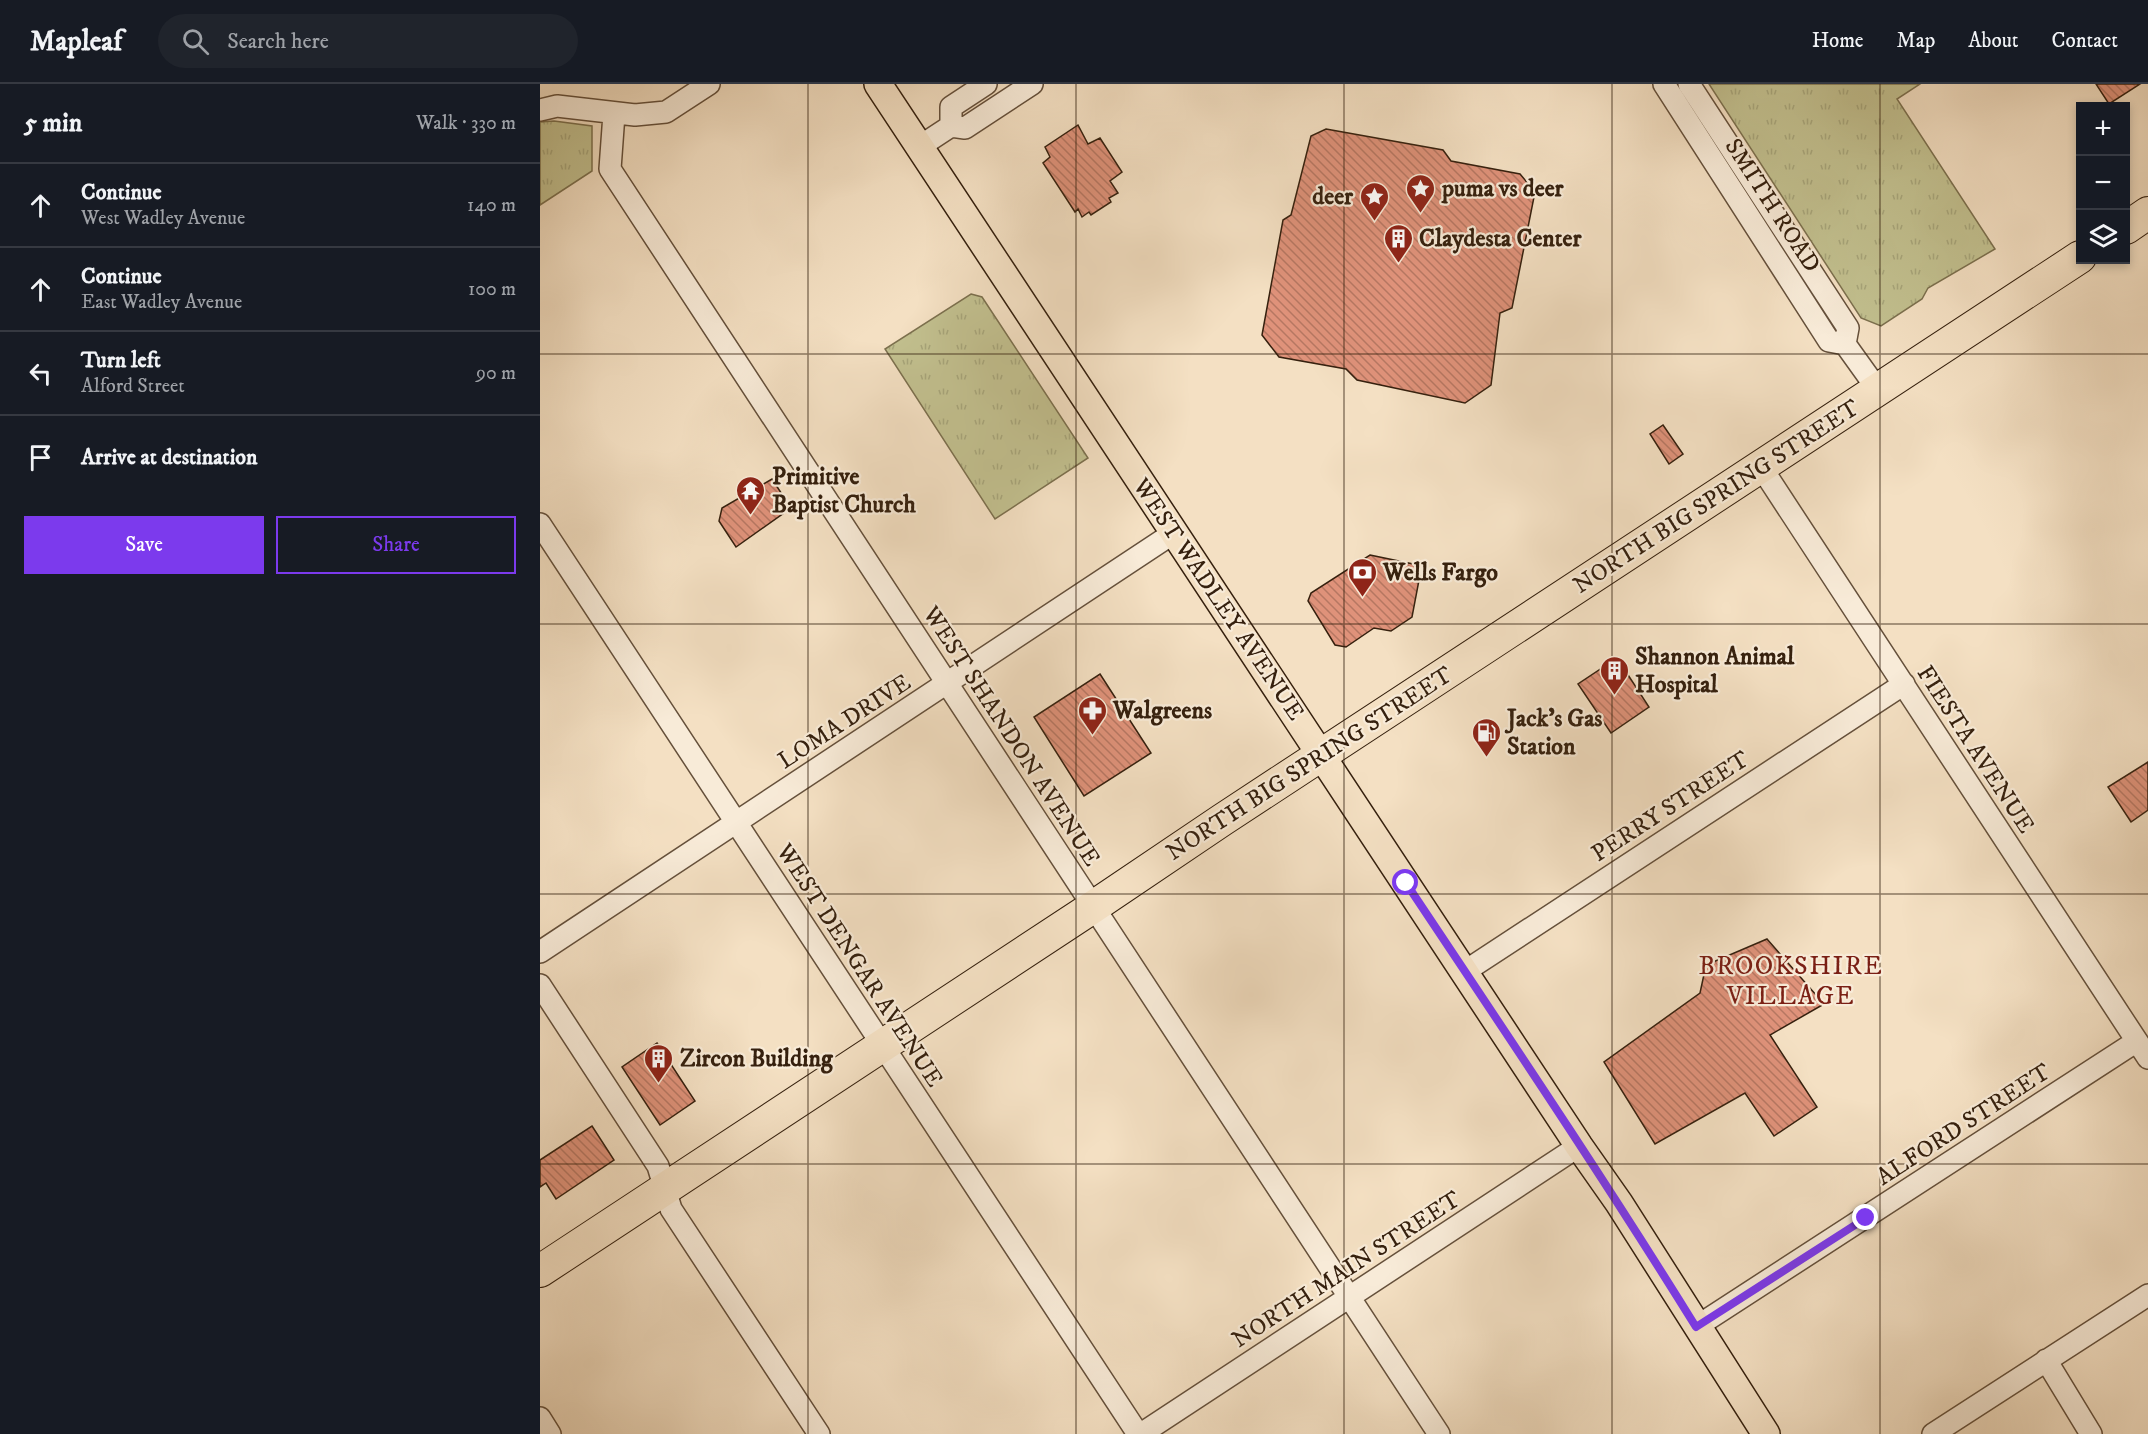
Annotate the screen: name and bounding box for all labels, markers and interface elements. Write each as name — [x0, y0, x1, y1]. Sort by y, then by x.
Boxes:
search box — [158, 14, 578, 68]
text: Mapleaf — [30, 24, 122, 59]
icon: search — [179, 25, 212, 58]
text: Search here — [227, 28, 329, 55]
text: Home — [1812, 28, 1864, 54]
text: Map — [1897, 28, 1935, 54]
text: About — [1968, 28, 2019, 54]
text: Contact — [2052, 28, 2118, 54]
map controls — [2076, 102, 2130, 264]
button: + — [2076, 102, 2130, 156]
text: 5 min — [24, 107, 82, 140]
text: Walk · 330 m — [416, 111, 516, 136]
street label: SMITH ROAD — [1718, 133, 1827, 278]
button: − — [2076, 156, 2130, 210]
place icon: puma vs deer — [1405, 172, 1437, 214]
place label: puma vs deer — [1441, 174, 1565, 204]
text: Continue — [81, 179, 162, 206]
place icon: deer — [1358, 180, 1390, 222]
place label: deer — [1312, 182, 1354, 212]
icon: ahead — [24, 189, 57, 222]
text: 140 m — [467, 193, 516, 218]
text: West Wadley Avenue — [81, 206, 245, 231]
button: layers — [2076, 210, 2130, 264]
building icon: Claydesta Center — [1382, 222, 1414, 264]
place label: Claydesta Center — [1419, 224, 1582, 254]
text: Continue — [81, 263, 162, 290]
icon: ahead — [24, 273, 57, 306]
text: 100 m — [468, 277, 516, 302]
text: East Wadley Avenue — [81, 290, 242, 315]
text: Turn left — [81, 347, 161, 374]
icon: left — [24, 357, 57, 390]
text: 90 m — [476, 361, 516, 386]
text: Alford Street — [81, 374, 185, 399]
street label: NORTH BIG SPRING STREET — [1568, 393, 1865, 601]
icon: arrive — [24, 441, 57, 474]
text: Arrive at destination — [81, 444, 258, 471]
place label: Primitive Baptist Church — [772, 462, 916, 520]
street label: WEST WADLEY AVENUE — [1125, 472, 1310, 726]
temple icon: Primitive Baptist Church — [735, 474, 767, 516]
button: Save — [24, 516, 264, 574]
button: Share — [276, 516, 516, 574]
bank icon: Wells Fargo — [1346, 556, 1378, 598]
place label: Wells Fargo — [1382, 558, 1498, 588]
street label: WEST SHANDON AVENUE — [915, 600, 1107, 872]
place label: Shannon Animal Hospital — [1635, 642, 1795, 700]
building icon: Shannon Animal Hospital — [1598, 654, 1630, 696]
street label: NORTH BIG SPRING STREET — [1161, 660, 1458, 868]
street label: FIESTA AVENUE — [1910, 660, 2041, 839]
street label: LOMA DRIVE — [773, 668, 916, 776]
pharmacy icon: Walgreens — [1076, 694, 1108, 736]
place label: Walgreens — [1112, 696, 1212, 726]
place label: Jack's Gas Station — [1504, 704, 1602, 762]
fuel station icon: Jack's Gas Station — [1470, 716, 1502, 758]
street label: PERRY STREET — [1586, 745, 1755, 869]
street label: WEST DENGAR AVENUE — [769, 837, 949, 1093]
route start — [1392, 869, 1418, 895]
district label: BROOKSHIRE VILLAGE — [1699, 950, 1883, 1013]
building icon: Zircon Building — [643, 1042, 675, 1084]
place label: Zircon Building — [680, 1044, 834, 1074]
street label: ALFORD STREET — [1871, 1057, 2056, 1192]
street label: NORTH MAIN STREET — [1227, 1185, 1466, 1355]
route end — [1852, 1204, 1878, 1230]

